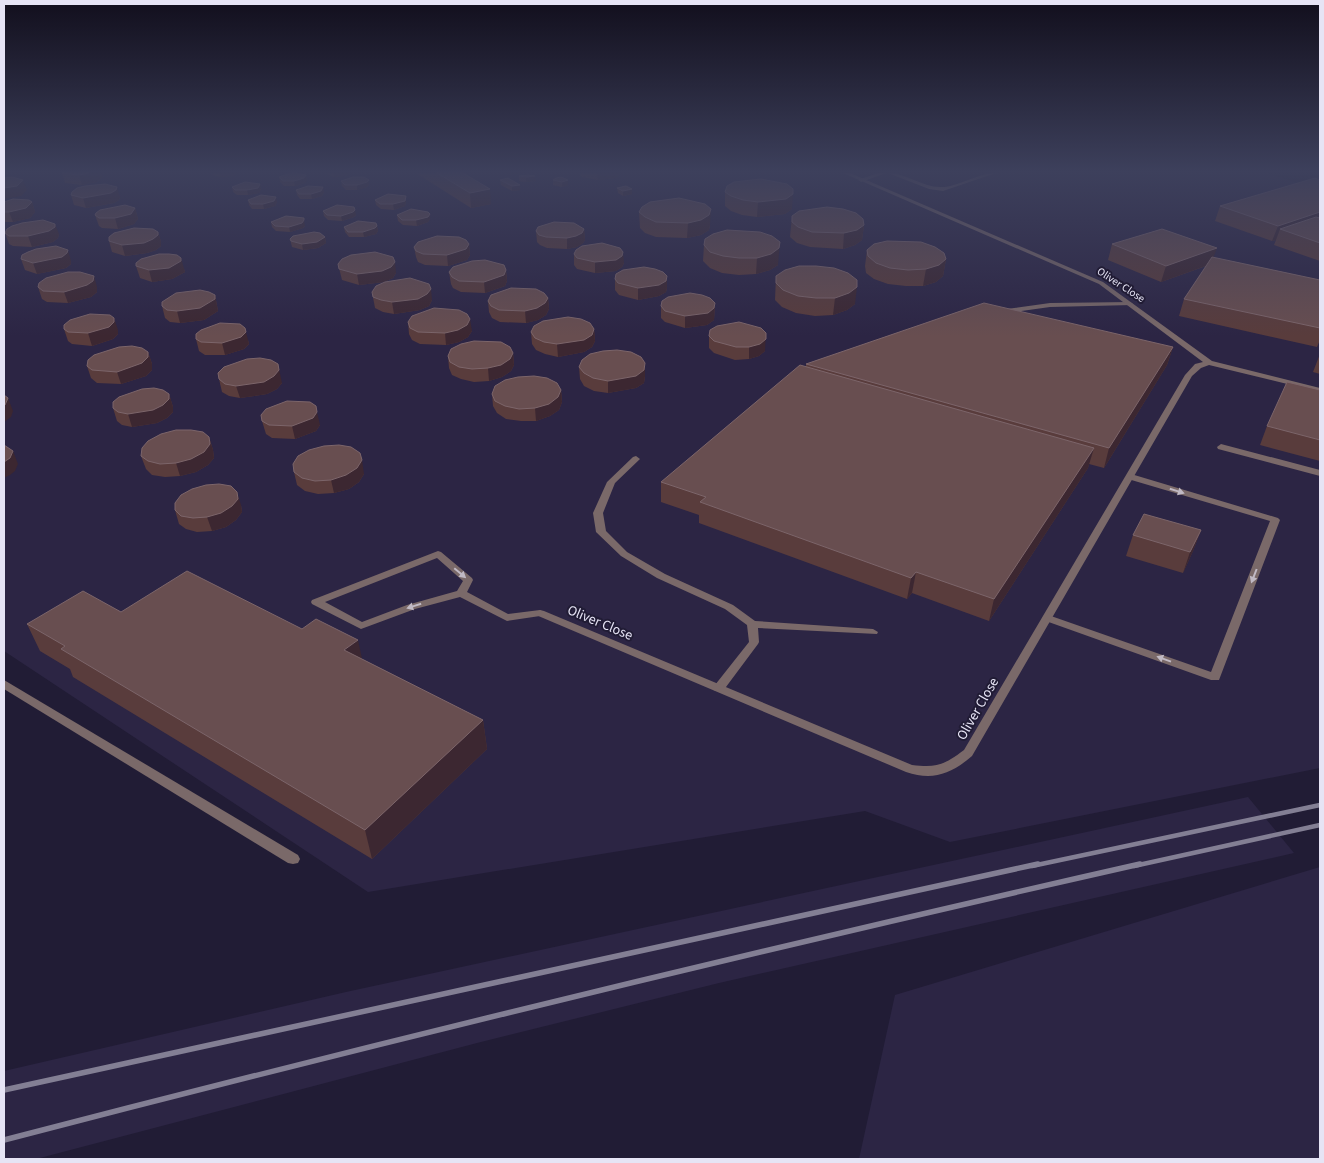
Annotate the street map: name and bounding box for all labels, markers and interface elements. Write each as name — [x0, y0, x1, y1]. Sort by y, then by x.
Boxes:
street label: Oliver Close — [1094, 264, 1148, 306]
one-way arrow — [1170, 487, 1185, 495]
one-way arrow — [453, 567, 466, 578]
one-way arrow — [1250, 569, 1258, 584]
street label: Oliver Close — [564, 600, 636, 646]
one-way arrow — [407, 603, 422, 610]
one-way arrow — [1156, 655, 1171, 663]
street label: Oliver Close — [952, 674, 1004, 744]

